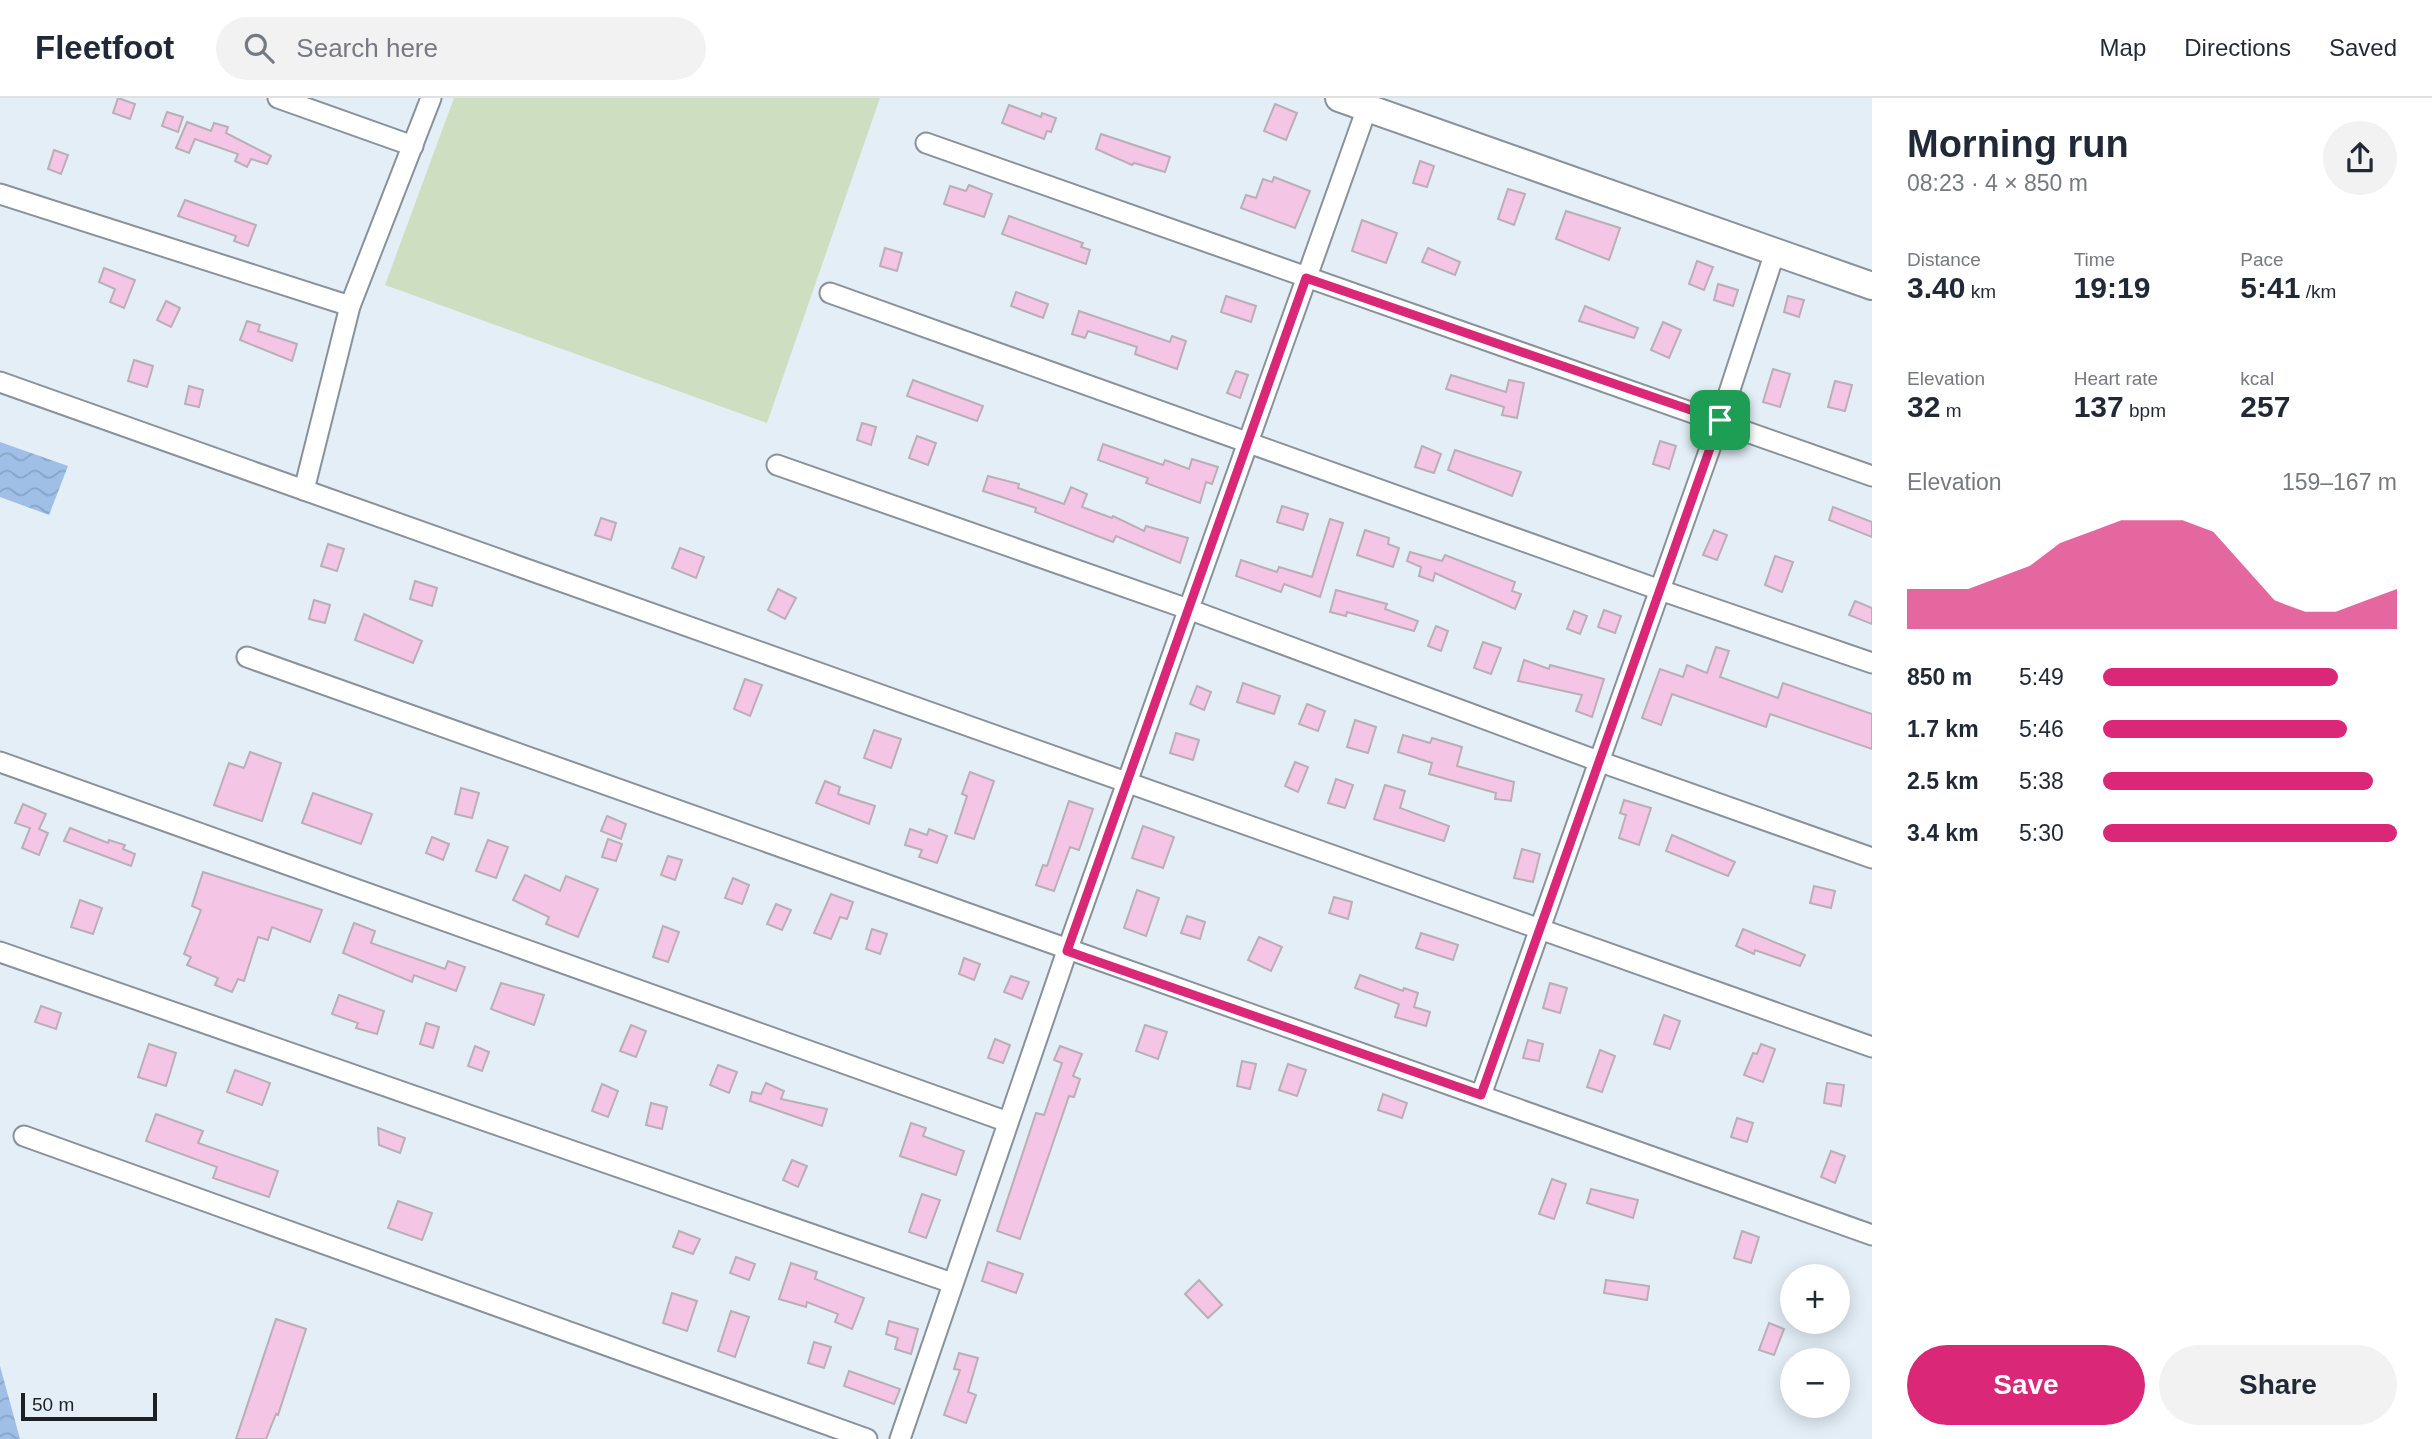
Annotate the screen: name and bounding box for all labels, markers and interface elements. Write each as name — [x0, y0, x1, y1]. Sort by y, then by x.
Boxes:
search box — [216, 17, 706, 80]
text: Fleetfoot — [35, 29, 174, 66]
icon: search — [240, 29, 278, 67]
text: Search here — [296, 33, 438, 63]
text: Map — [2100, 34, 2146, 61]
text: Directions — [2184, 34, 2291, 61]
text: Saved — [2329, 34, 2397, 61]
button: share — [2323, 121, 2397, 195]
text: Morning run — [1907, 123, 2129, 165]
text: 08:23 · 4 × 850 m — [1907, 170, 2088, 196]
text: Distance — [1907, 249, 1981, 270]
text: Time — [2074, 249, 2115, 270]
text: Pace — [2240, 249, 2284, 270]
text: 3.40 — [1907, 271, 1965, 304]
text: 19:19 — [2074, 271, 2150, 304]
text: 5:41 — [2240, 271, 2300, 304]
text: km — [1965, 281, 1996, 302]
text: /km — [2300, 281, 2336, 302]
text: Elevation — [1907, 368, 1985, 389]
text: Heart rate — [2074, 368, 2158, 389]
text: kcal — [2240, 368, 2274, 389]
pin — [1690, 390, 1750, 450]
text: 32 — [1907, 390, 1940, 423]
text: 137 — [2074, 390, 2124, 423]
text: 257 — [2240, 390, 2290, 423]
text: m — [1940, 400, 1961, 421]
text: bpm — [2124, 400, 2166, 421]
icon: arrive — [1701, 401, 1739, 439]
text: Elevation — [1907, 469, 2002, 495]
text: 159–167 m — [2282, 469, 2397, 495]
text: 850 m — [1907, 664, 1972, 690]
text: 5:49 — [2019, 664, 2064, 690]
text: 1.7 km — [1907, 716, 1979, 742]
text: 5:46 — [2019, 716, 2064, 742]
text: 2.5 km — [1907, 768, 1979, 794]
text: 5:38 — [2019, 768, 2064, 794]
text: 3.4 km — [1907, 820, 1979, 846]
text: 5:30 — [2019, 820, 2064, 846]
map controls — [1780, 1264, 1850, 1418]
button: + — [1780, 1264, 1850, 1334]
button: Save — [1907, 1345, 2145, 1425]
button: Share — [2159, 1345, 2397, 1425]
button: − — [1780, 1348, 1850, 1418]
scale bar — [21, 1390, 158, 1422]
text: 50 m — [32, 1394, 74, 1415]

